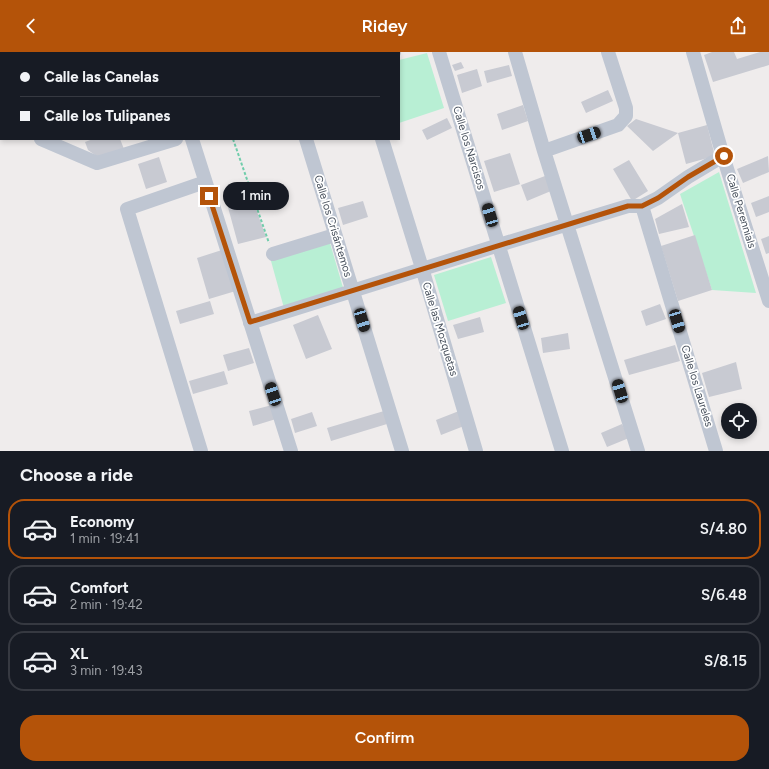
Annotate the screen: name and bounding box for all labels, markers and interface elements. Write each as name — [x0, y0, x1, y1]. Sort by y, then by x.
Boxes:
icon: back — [20, 15, 42, 37]
text: Ridey — [361, 15, 408, 37]
icon: share — [727, 15, 749, 37]
text: Calle las Canelas — [44, 68, 159, 86]
street label: Calle los Narcisos — [450, 105, 488, 191]
text: Calle los Tulipanes — [44, 107, 170, 125]
car — [576, 125, 602, 145]
route start — [715, 147, 733, 165]
street label: Calle Perennials — [724, 172, 758, 250]
street label: Calle los Crisántemos — [311, 173, 355, 279]
callout: 1 min — [223, 182, 289, 210]
route end — [200, 187, 218, 205]
text: 1 min — [241, 188, 271, 203]
car — [481, 202, 499, 228]
street label: Calle las Mozquetas — [420, 281, 460, 377]
car — [512, 305, 530, 331]
car — [353, 307, 371, 333]
car — [668, 308, 686, 334]
street label: Calle los Laureles — [678, 344, 716, 428]
car — [611, 378, 629, 404]
car — [264, 381, 282, 407]
map controls — [721, 403, 757, 439]
button: locate — [721, 403, 757, 439]
text: Choose a ride — [20, 464, 133, 486]
icon: car — [22, 511, 58, 547]
text: Economy — [70, 513, 135, 531]
text: S/4.80 — [700, 520, 747, 538]
text: 1 min · 19:41 — [70, 531, 139, 546]
icon: car — [22, 577, 58, 613]
text: Comfort — [70, 579, 129, 597]
text: S/6.48 — [701, 586, 747, 604]
text: 2 min · 19:42 — [70, 597, 143, 612]
icon: car — [22, 643, 58, 679]
text: XL — [70, 645, 88, 663]
text: S/8.15 — [704, 652, 747, 670]
text: 3 min · 19:43 — [70, 663, 143, 678]
button: Confirm — [20, 715, 749, 761]

